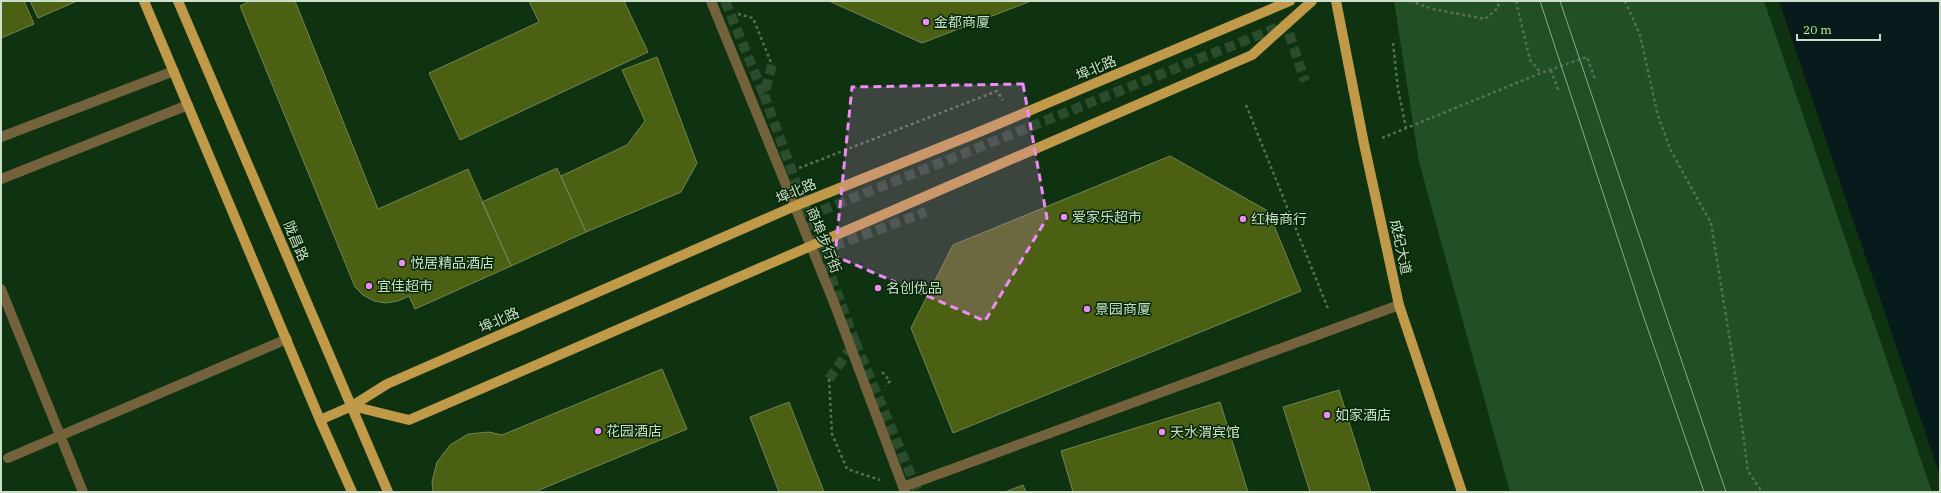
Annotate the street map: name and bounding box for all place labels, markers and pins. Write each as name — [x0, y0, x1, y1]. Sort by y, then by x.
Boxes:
place label: 金都商厦 — [934, 13, 990, 31]
marker: 金都商厦 — [921, 17, 931, 27]
place label: 爱家乐超市 — [1072, 208, 1142, 226]
place label: 红梅商行 — [1251, 210, 1307, 228]
marker: 爱家乐超市 — [1059, 212, 1069, 222]
marker: 红梅商行 — [1238, 214, 1248, 224]
place label: 悦居精品酒店 — [410, 254, 494, 272]
marker: 悦居精品酒店 — [397, 258, 407, 268]
place label: 宜佳超市 — [377, 277, 433, 295]
place label: 名创优品 — [886, 279, 942, 297]
marker: 宜佳超市 — [364, 281, 374, 291]
marker: 名创优品 — [873, 283, 883, 293]
place label: 景园商厦 — [1095, 300, 1151, 318]
marker: 景园商厦 — [1082, 304, 1092, 314]
place label: 如家酒店 — [1335, 406, 1391, 424]
marker: 如家酒店 — [1322, 410, 1332, 420]
place label: 花园酒店 — [606, 422, 662, 440]
place label: 天水渭宾馆 — [1170, 423, 1240, 441]
marker: 花园酒店 — [593, 426, 603, 436]
marker: 天水渭宾馆 — [1157, 427, 1167, 437]

